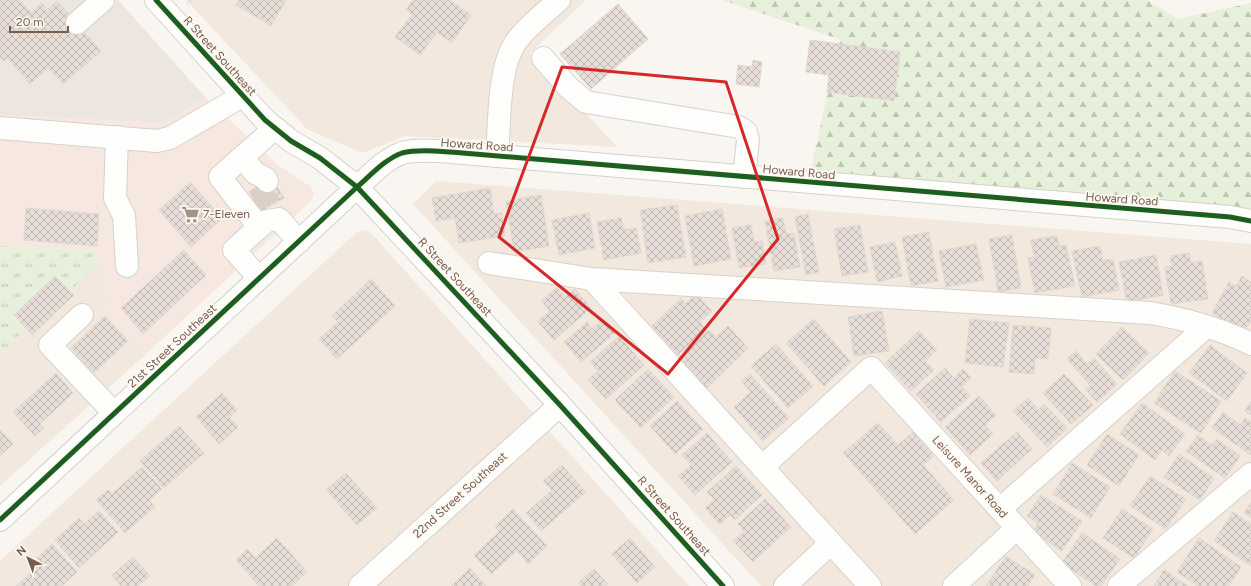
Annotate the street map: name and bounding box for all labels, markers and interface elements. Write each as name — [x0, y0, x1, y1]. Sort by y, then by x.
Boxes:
scale bar — [10, 8, 68, 34]
street label: R Street Southeast — [181, 13, 260, 99]
text: 20 m — [16, 15, 44, 29]
street label: Howard Road — [440, 135, 514, 155]
street label: Howard Road — [762, 162, 836, 182]
street label: Howard Road — [1085, 189, 1159, 209]
supermarket icon: 7-Eleven — [180, 204, 200, 224]
place label: 7-Eleven — [203, 207, 250, 221]
street label: R Street Southeast — [415, 235, 495, 319]
street label: 21st Street Southeast — [125, 301, 220, 391]
street label: Leisure Manor Road — [929, 433, 1011, 521]
street label: 22nd Street Southeast — [410, 449, 510, 541]
street label: R Street Southeast — [635, 473, 714, 559]
north arrow — [8, 538, 48, 578]
text: N — [14, 543, 29, 559]

